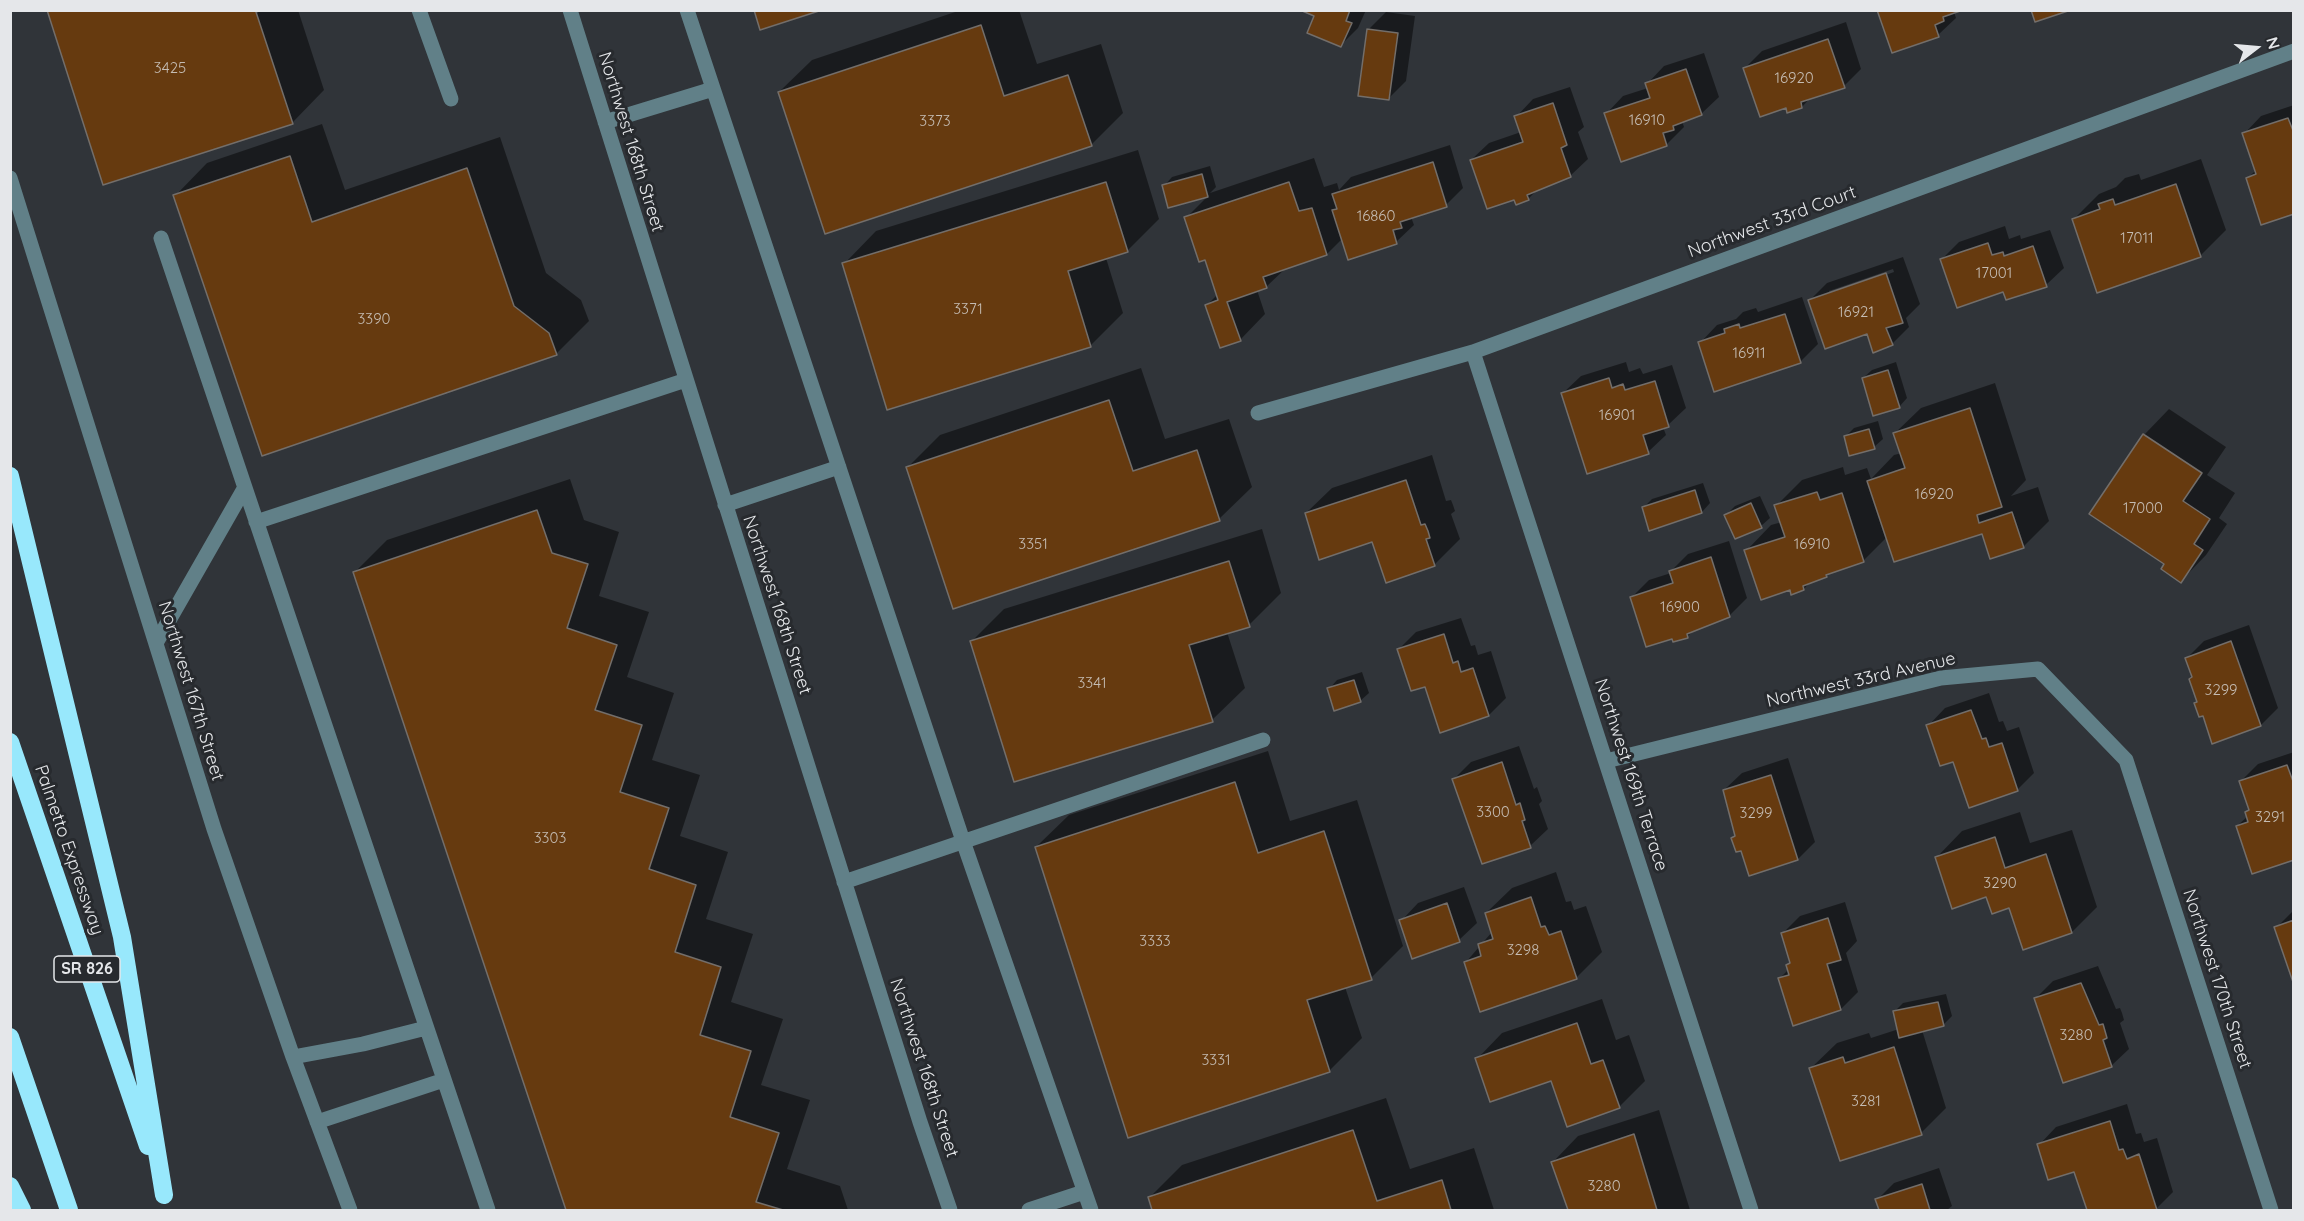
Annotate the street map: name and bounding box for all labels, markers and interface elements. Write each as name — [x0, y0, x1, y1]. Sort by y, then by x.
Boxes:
north arrow — [2226, 18, 2286, 78]
text: N — [2262, 35, 2285, 51]
street label: Northwest 168th Street — [593, 49, 669, 235]
house number: 3425 — [154, 59, 186, 77]
house number: 16920 — [1774, 69, 1814, 87]
house number: 16910 — [1629, 111, 1665, 129]
house number: 3373 — [919, 112, 951, 130]
street label: Northwest 33rd Court — [1685, 181, 1859, 263]
house number: 16860 — [1357, 207, 1395, 225]
house number: 17011 — [2120, 229, 2154, 247]
house number: 17001 — [1976, 264, 2012, 282]
house number: 3371 — [953, 300, 983, 318]
house number: 16921 — [1838, 303, 1874, 321]
house number: 3390 — [357, 310, 391, 328]
house number: 16911 — [1732, 344, 1766, 362]
house number: 16901 — [1599, 406, 1635, 424]
house number: 16920 — [1914, 485, 1954, 503]
house number: 17000 — [2123, 499, 2163, 517]
street label: Northwest 168th Street — [738, 513, 816, 697]
house number: 3351 — [1018, 535, 1048, 553]
house number: 16910 — [1794, 535, 1830, 553]
house number: 16900 — [1660, 598, 1700, 616]
street label: Northwest 167th Street — [153, 599, 229, 783]
street label: Northwest 33rd Avenue — [1764, 648, 1958, 712]
house number: 3341 — [1077, 674, 1107, 692]
street label: Northwest 169th Terrace — [1590, 676, 1672, 874]
house number: 3299 — [2205, 681, 2237, 699]
street label: Palmetto Expressway — [30, 762, 108, 938]
house number: 3300 — [1476, 803, 1510, 821]
house number: 3299 — [1740, 804, 1772, 822]
house number: 3291 — [2255, 808, 2285, 826]
house number: 3303 — [534, 829, 566, 847]
house number: 3290 — [1983, 874, 2017, 892]
street label: Northwest 170th Street — [2178, 887, 2256, 1071]
house number: 3333 — [1139, 932, 1171, 950]
house number: 3298 — [1507, 941, 1539, 959]
road number: SR 826 — [54, 956, 120, 982]
street label: Northwest 168th Street — [885, 976, 963, 1160]
house number: 3280 — [2059, 1026, 2093, 1044]
house number: 3331 — [1201, 1051, 1231, 1069]
house number: 3281 — [1851, 1092, 1881, 1110]
house number: 3280 — [1587, 1177, 1621, 1195]

